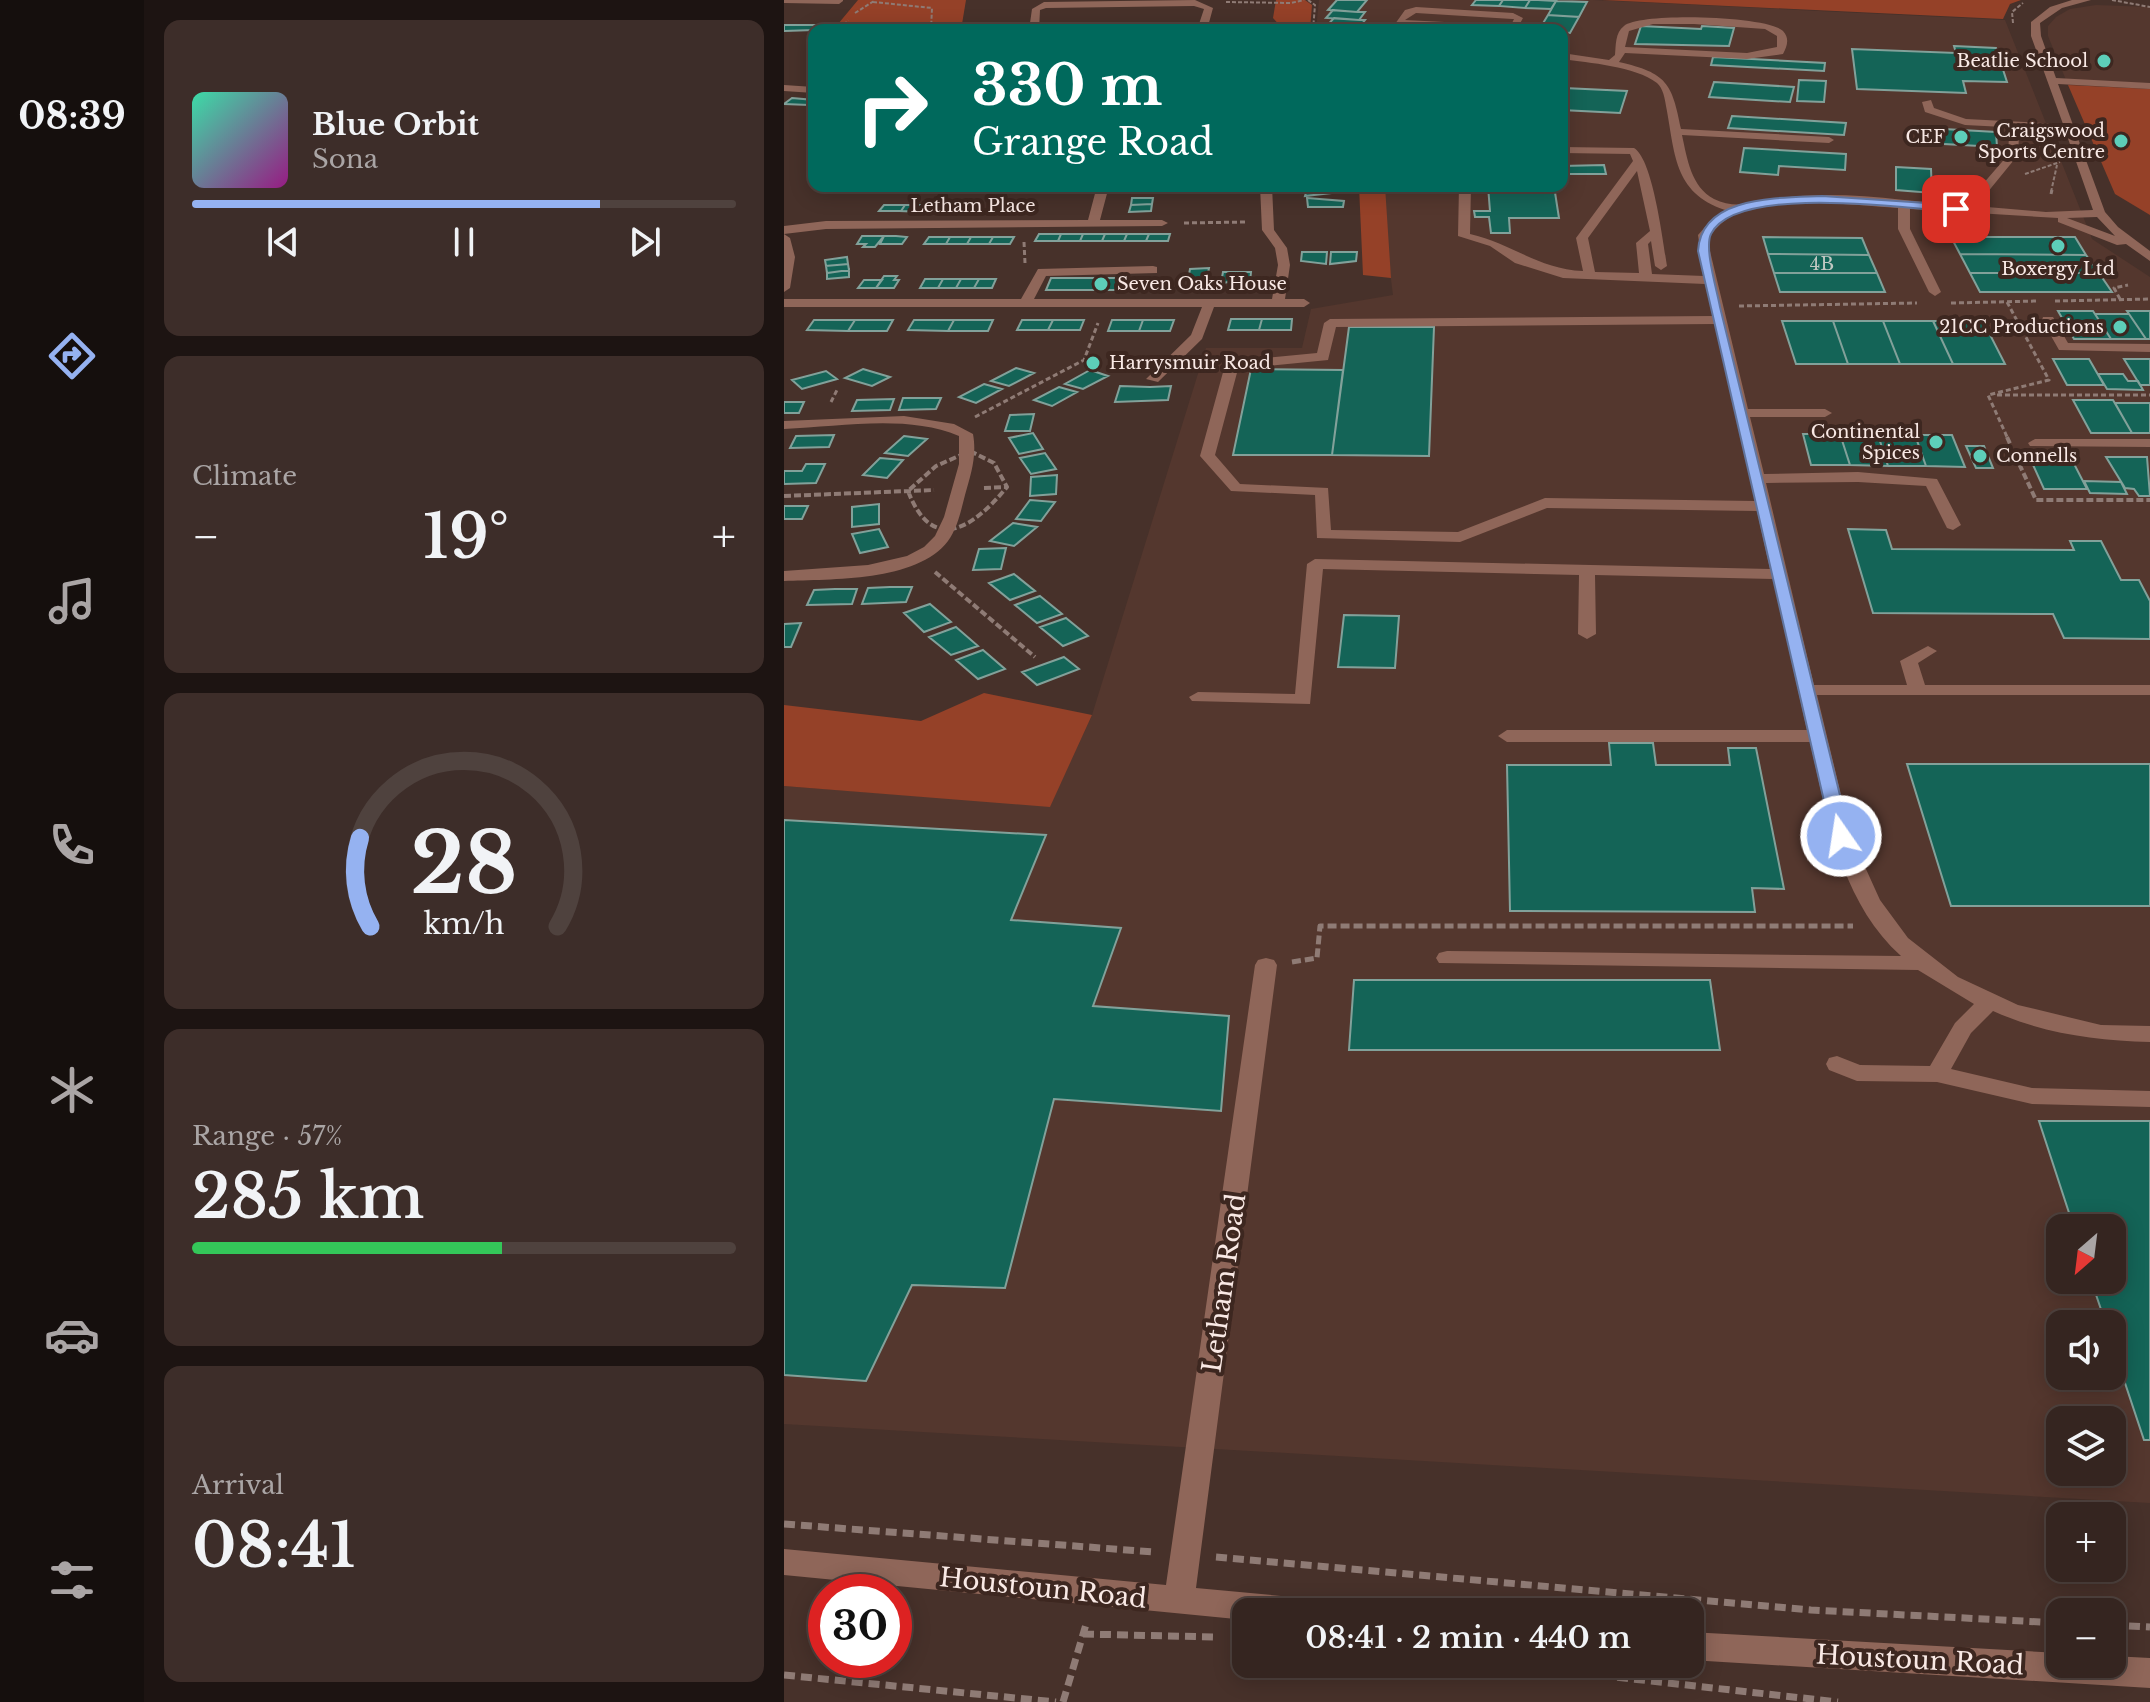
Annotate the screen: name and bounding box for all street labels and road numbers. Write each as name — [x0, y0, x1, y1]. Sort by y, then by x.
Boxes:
street label: Letham Place — [910, 195, 1036, 217]
street label: Letham Road — [1196, 1191, 1252, 1375]
street label: Houstoun Road — [938, 1561, 1148, 1615]
street label: Houstoun Road — [1815, 1639, 2025, 1681]

